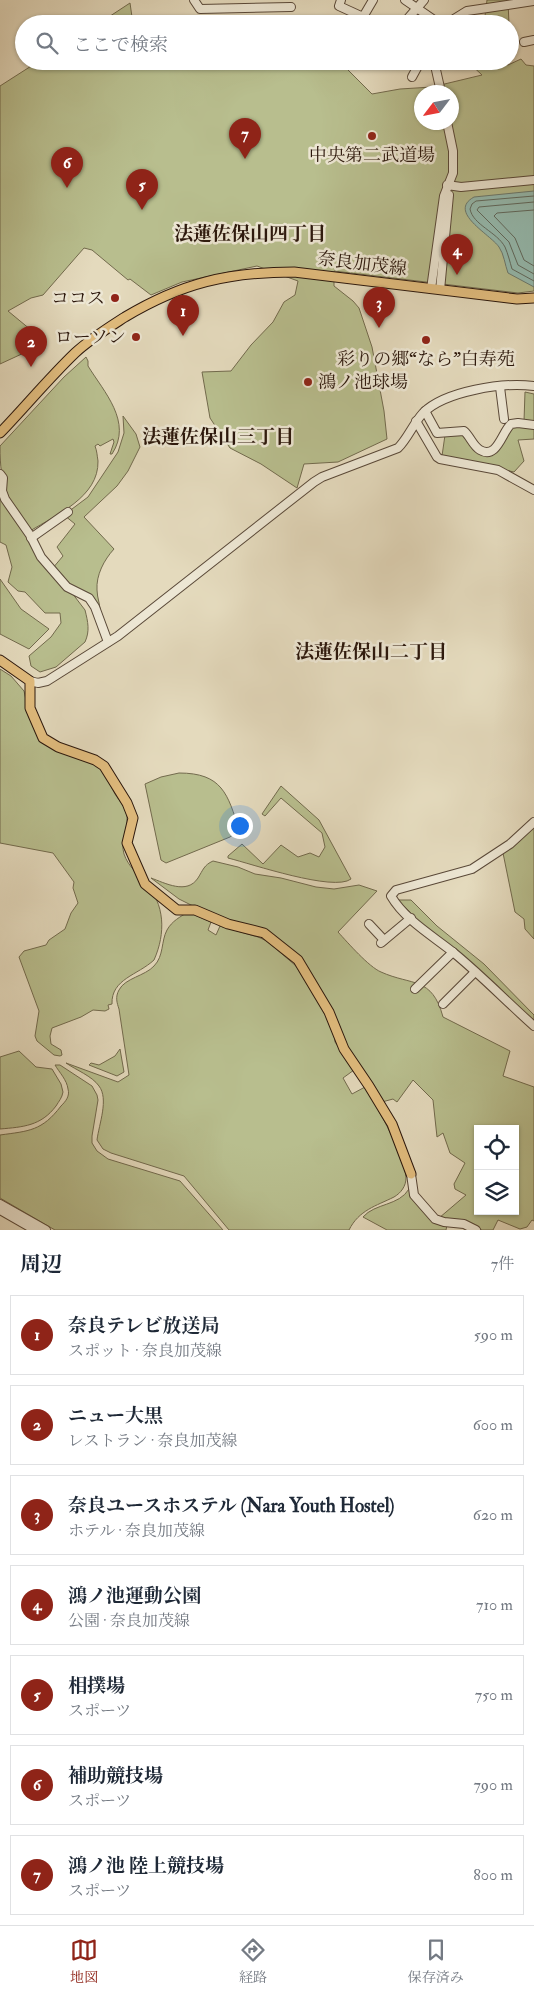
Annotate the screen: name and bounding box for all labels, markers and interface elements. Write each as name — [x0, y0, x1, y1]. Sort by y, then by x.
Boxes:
search box — [15, 15, 519, 70]
icon: search — [33, 29, 61, 57]
text: ここで検索 — [73, 33, 168, 57]
north arrow — [414, 85, 459, 130]
pin: 7 — [229, 118, 261, 159]
marker: 中央第二武道場 — [366, 130, 378, 142]
place label: 中央第二武道場 — [309, 144, 435, 167]
pin: 6 — [51, 147, 83, 188]
pin: 5 — [126, 169, 158, 210]
district label: 法蓮佐保山四丁目 — [174, 222, 326, 246]
pin: 4 — [441, 234, 473, 275]
street label: 奈良加茂線 — [316, 247, 408, 281]
place label: ココス — [51, 287, 105, 310]
pin: 3 — [363, 287, 395, 328]
marker: ココス — [109, 292, 121, 304]
pin: 1 — [167, 295, 199, 336]
pin: 2 — [15, 326, 47, 367]
place label: ローソン — [55, 326, 126, 349]
marker: ローソン — [130, 331, 142, 343]
marker: 彩りの郷“なら”白寿苑 — [420, 334, 432, 346]
place label: 彩りの郷“なら”白寿苑 — [337, 348, 515, 371]
place label: 鴻ノ池球場 — [318, 371, 408, 394]
marker: 鴻ノ池球場 — [302, 376, 314, 388]
district label: 法蓮佐保山三丁目 — [142, 425, 294, 449]
district label: 法蓮佐保山二丁目 — [295, 640, 447, 664]
your location — [227, 813, 253, 839]
map controls — [474, 1125, 519, 1215]
button: locate — [474, 1125, 519, 1170]
button: layers — [474, 1170, 519, 1215]
text: 周辺 — [20, 1251, 62, 1278]
text: 7件 — [491, 1254, 514, 1274]
text: 奈良テレビ放送局 — [68, 1314, 220, 1338]
text: 1 — [34, 1325, 40, 1345]
text: 590 m — [474, 1325, 513, 1345]
text: スポット · 奈良加茂線 — [68, 1341, 222, 1361]
text: ニュー大黒 — [68, 1404, 163, 1428]
text: 2 — [33, 1415, 41, 1435]
text: 600 m — [473, 1415, 513, 1435]
text: レストラン · 奈良加茂線 — [68, 1431, 237, 1451]
text: 奈良ユースホステル (Nara Youth Hostel) — [68, 1494, 395, 1518]
text: 3 — [34, 1505, 40, 1525]
text: 620 m — [473, 1505, 513, 1525]
text: ホテル · 奈良加茂線 — [68, 1521, 205, 1541]
text: 鴻ノ池運動公園 — [68, 1584, 201, 1608]
text: 4 — [33, 1595, 41, 1615]
text: 710 m — [476, 1595, 513, 1615]
text: 公園 · 奈良加茂線 — [68, 1611, 190, 1631]
text: 相撲場 — [68, 1674, 125, 1698]
text: 5 — [33, 1685, 41, 1705]
text: 750 m — [475, 1685, 513, 1705]
text: スポーツ — [68, 1701, 131, 1721]
text: 補助競技場 — [68, 1764, 163, 1788]
text: 6 — [33, 1775, 41, 1795]
text: 790 m — [473, 1775, 513, 1795]
text: スポーツ — [68, 1791, 131, 1811]
text: 鴻ノ池 陸上競技場 — [68, 1854, 224, 1878]
text: 7 — [33, 1865, 41, 1885]
text: 800 m — [473, 1865, 513, 1885]
text: スポーツ — [68, 1881, 131, 1901]
tab: 地図 — [70, 1936, 98, 1986]
tab: 経路 — [239, 1936, 267, 1986]
tab: 保存済み — [408, 1936, 464, 1986]

